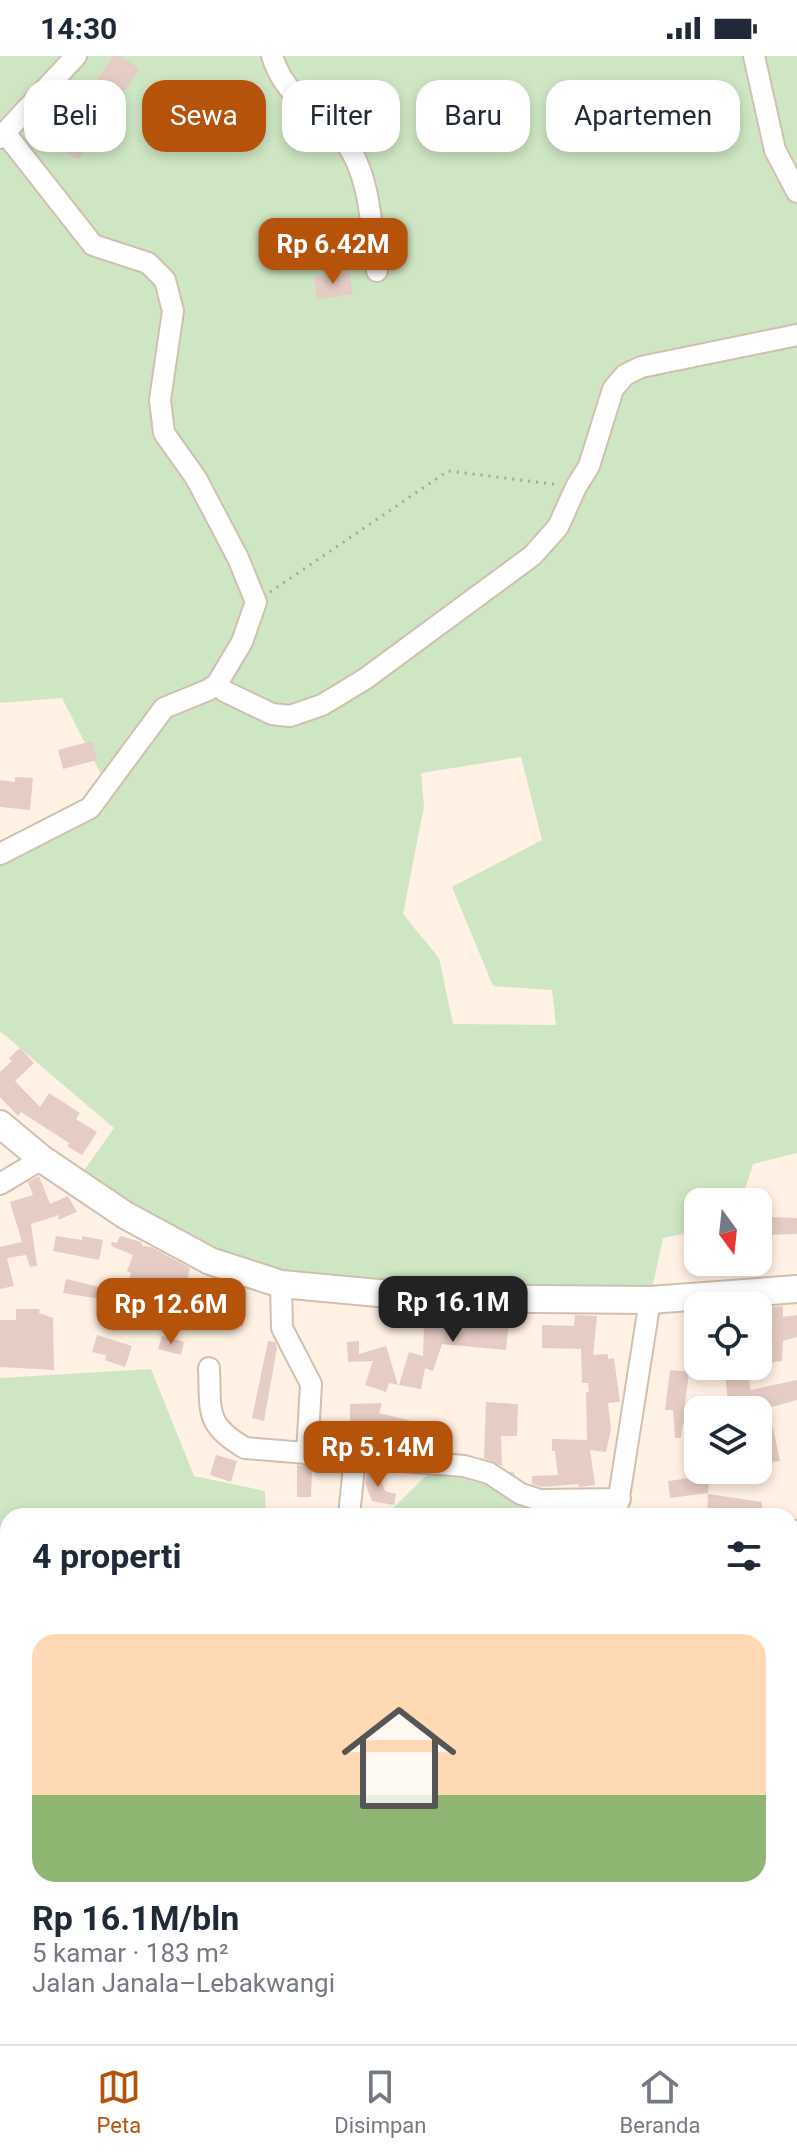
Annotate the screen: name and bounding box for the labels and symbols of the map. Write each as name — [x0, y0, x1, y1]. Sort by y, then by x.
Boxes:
pin: Rp 6.42M — [250, 218, 416, 286]
north arrow — [684, 1188, 772, 1276]
pin: Rp 16.1M — [370, 1276, 536, 1344]
pin: Rp 12.6M — [88, 1278, 254, 1346]
pin: Rp 5.14M — [295, 1421, 461, 1489]

